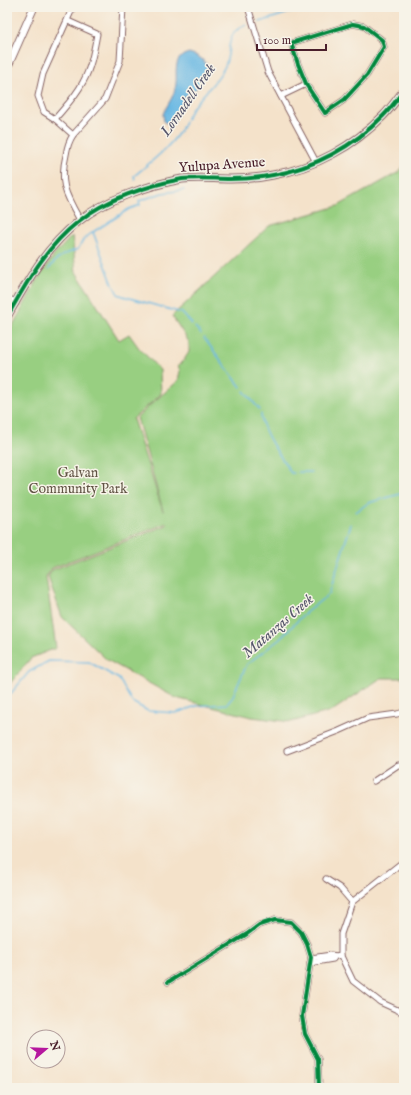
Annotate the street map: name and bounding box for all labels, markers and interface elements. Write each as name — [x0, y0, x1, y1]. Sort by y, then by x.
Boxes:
scale bar — [257, 26, 326, 52]
text: 100 m — [263, 33, 291, 48]
water label: Lornadell Creek — [155, 60, 220, 141]
street label: Yulupa Avenue — [178, 153, 266, 177]
park label: Galvan Community Park — [29, 464, 128, 498]
water label: Matanzas Creek — [238, 590, 318, 662]
north arrow — [26, 1029, 66, 1069]
text: N — [46, 1038, 63, 1053]

